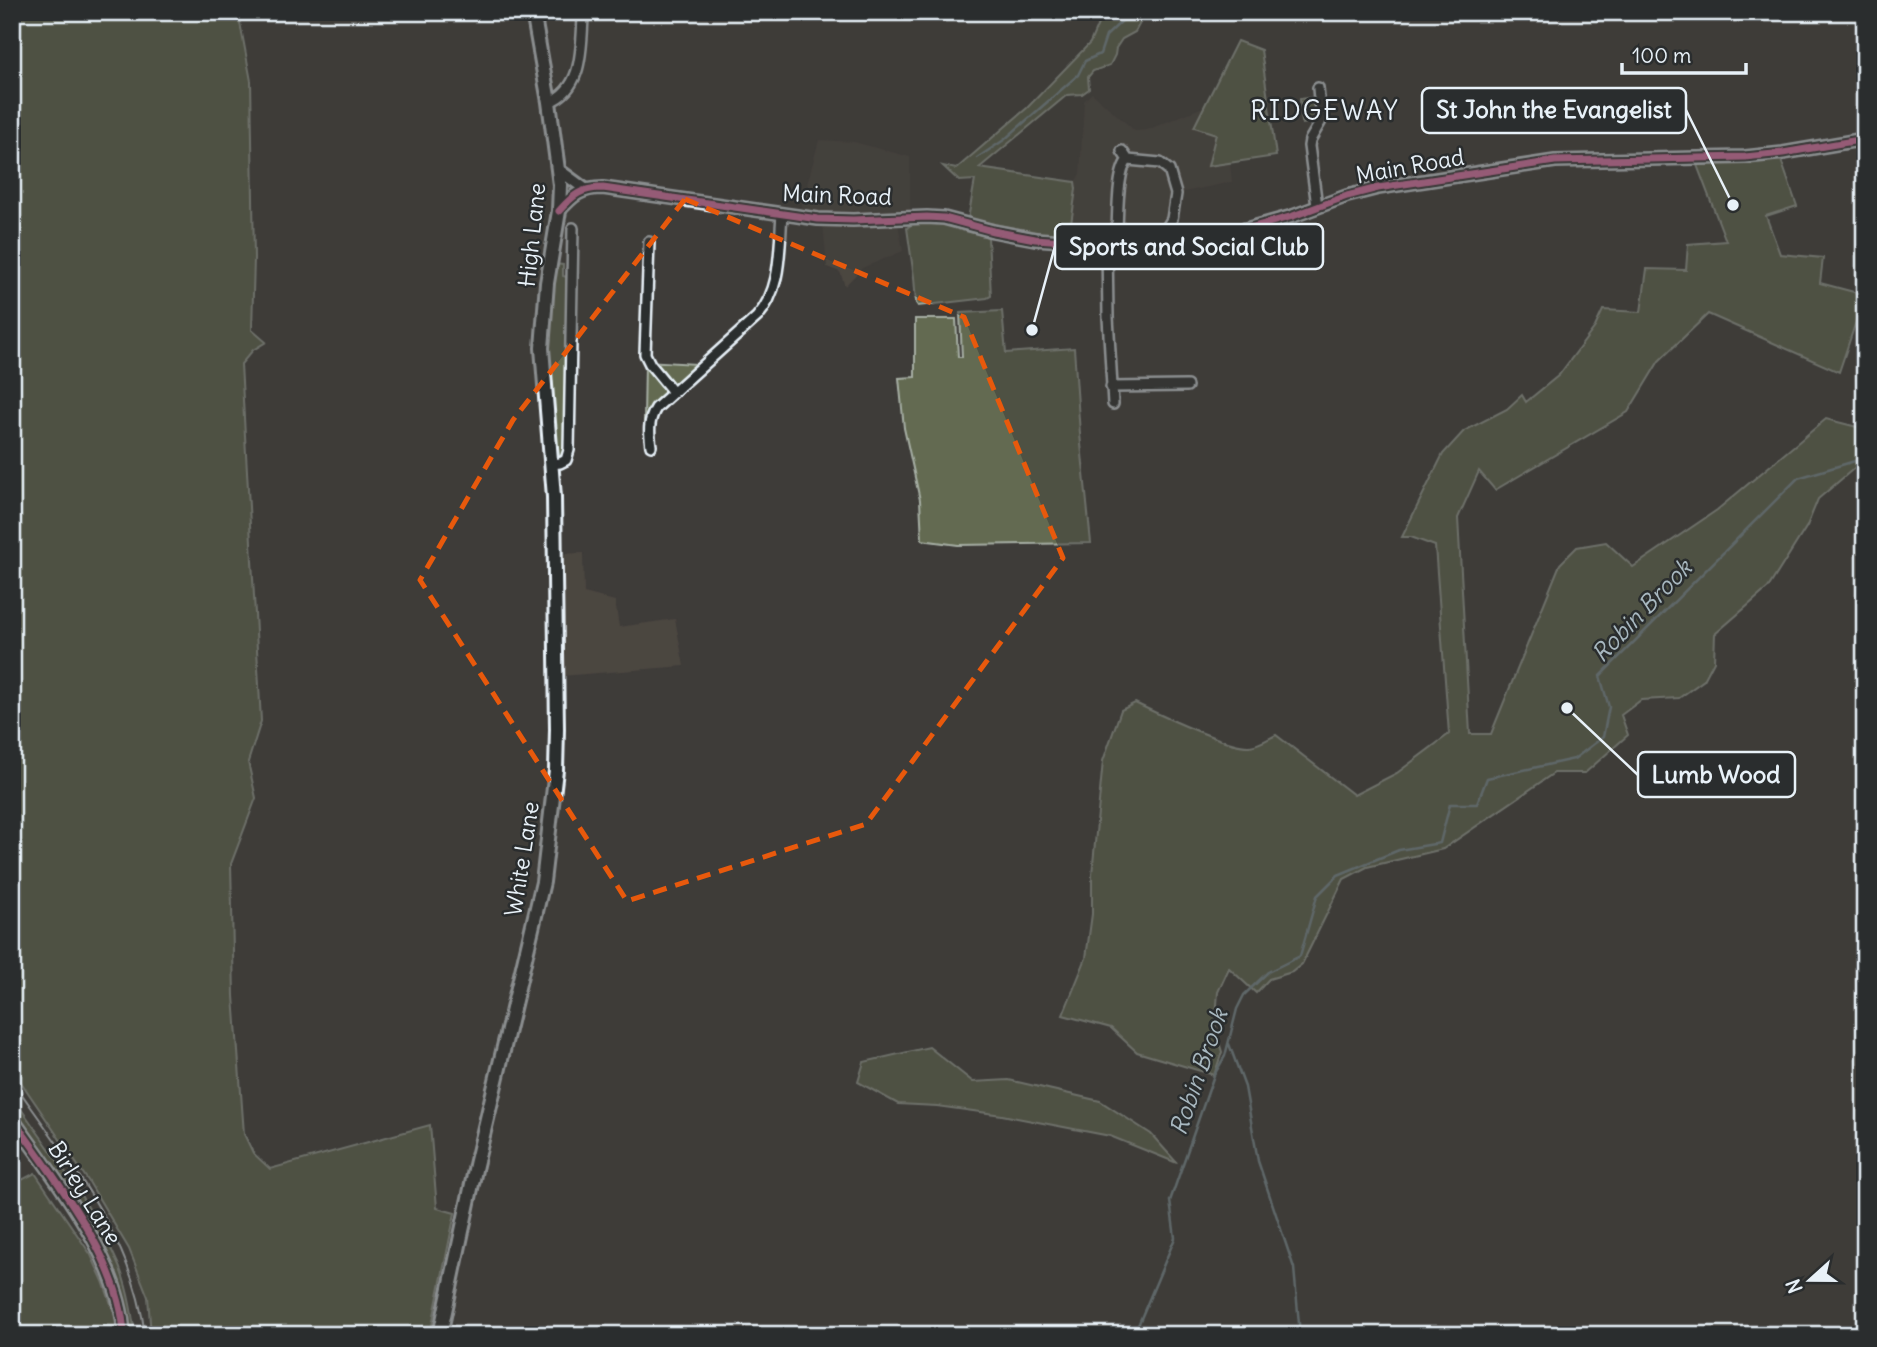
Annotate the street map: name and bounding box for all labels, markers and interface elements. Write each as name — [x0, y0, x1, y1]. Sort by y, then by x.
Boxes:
scale bar — [1622, 32, 1746, 76]
text: 100 m — [1632, 42, 1691, 69]
callout: St John the Evangelist — [1422, 88, 1686, 133]
district label: RIDGEWAY — [1250, 94, 1400, 127]
text: St John the Evangelist — [1436, 94, 1673, 124]
street label: Main Road — [1353, 142, 1466, 189]
street label: Main Road — [782, 178, 892, 211]
street label: High Lane — [512, 181, 551, 288]
callout: Sports and Social Club — [1055, 224, 1323, 269]
text: Sports and Social Club — [1069, 231, 1309, 261]
water label: Robin Brook — [1585, 551, 1699, 668]
callout: Lumb Wood — [1638, 752, 1795, 797]
text: Lumb Wood — [1652, 759, 1780, 789]
street label: White Lane — [498, 799, 545, 918]
water label: Robin Brook — [1162, 1003, 1234, 1139]
street label: Birley Lane — [42, 1135, 129, 1250]
north arrow — [1776, 1246, 1846, 1316]
text: N — [1781, 1276, 1808, 1297]

